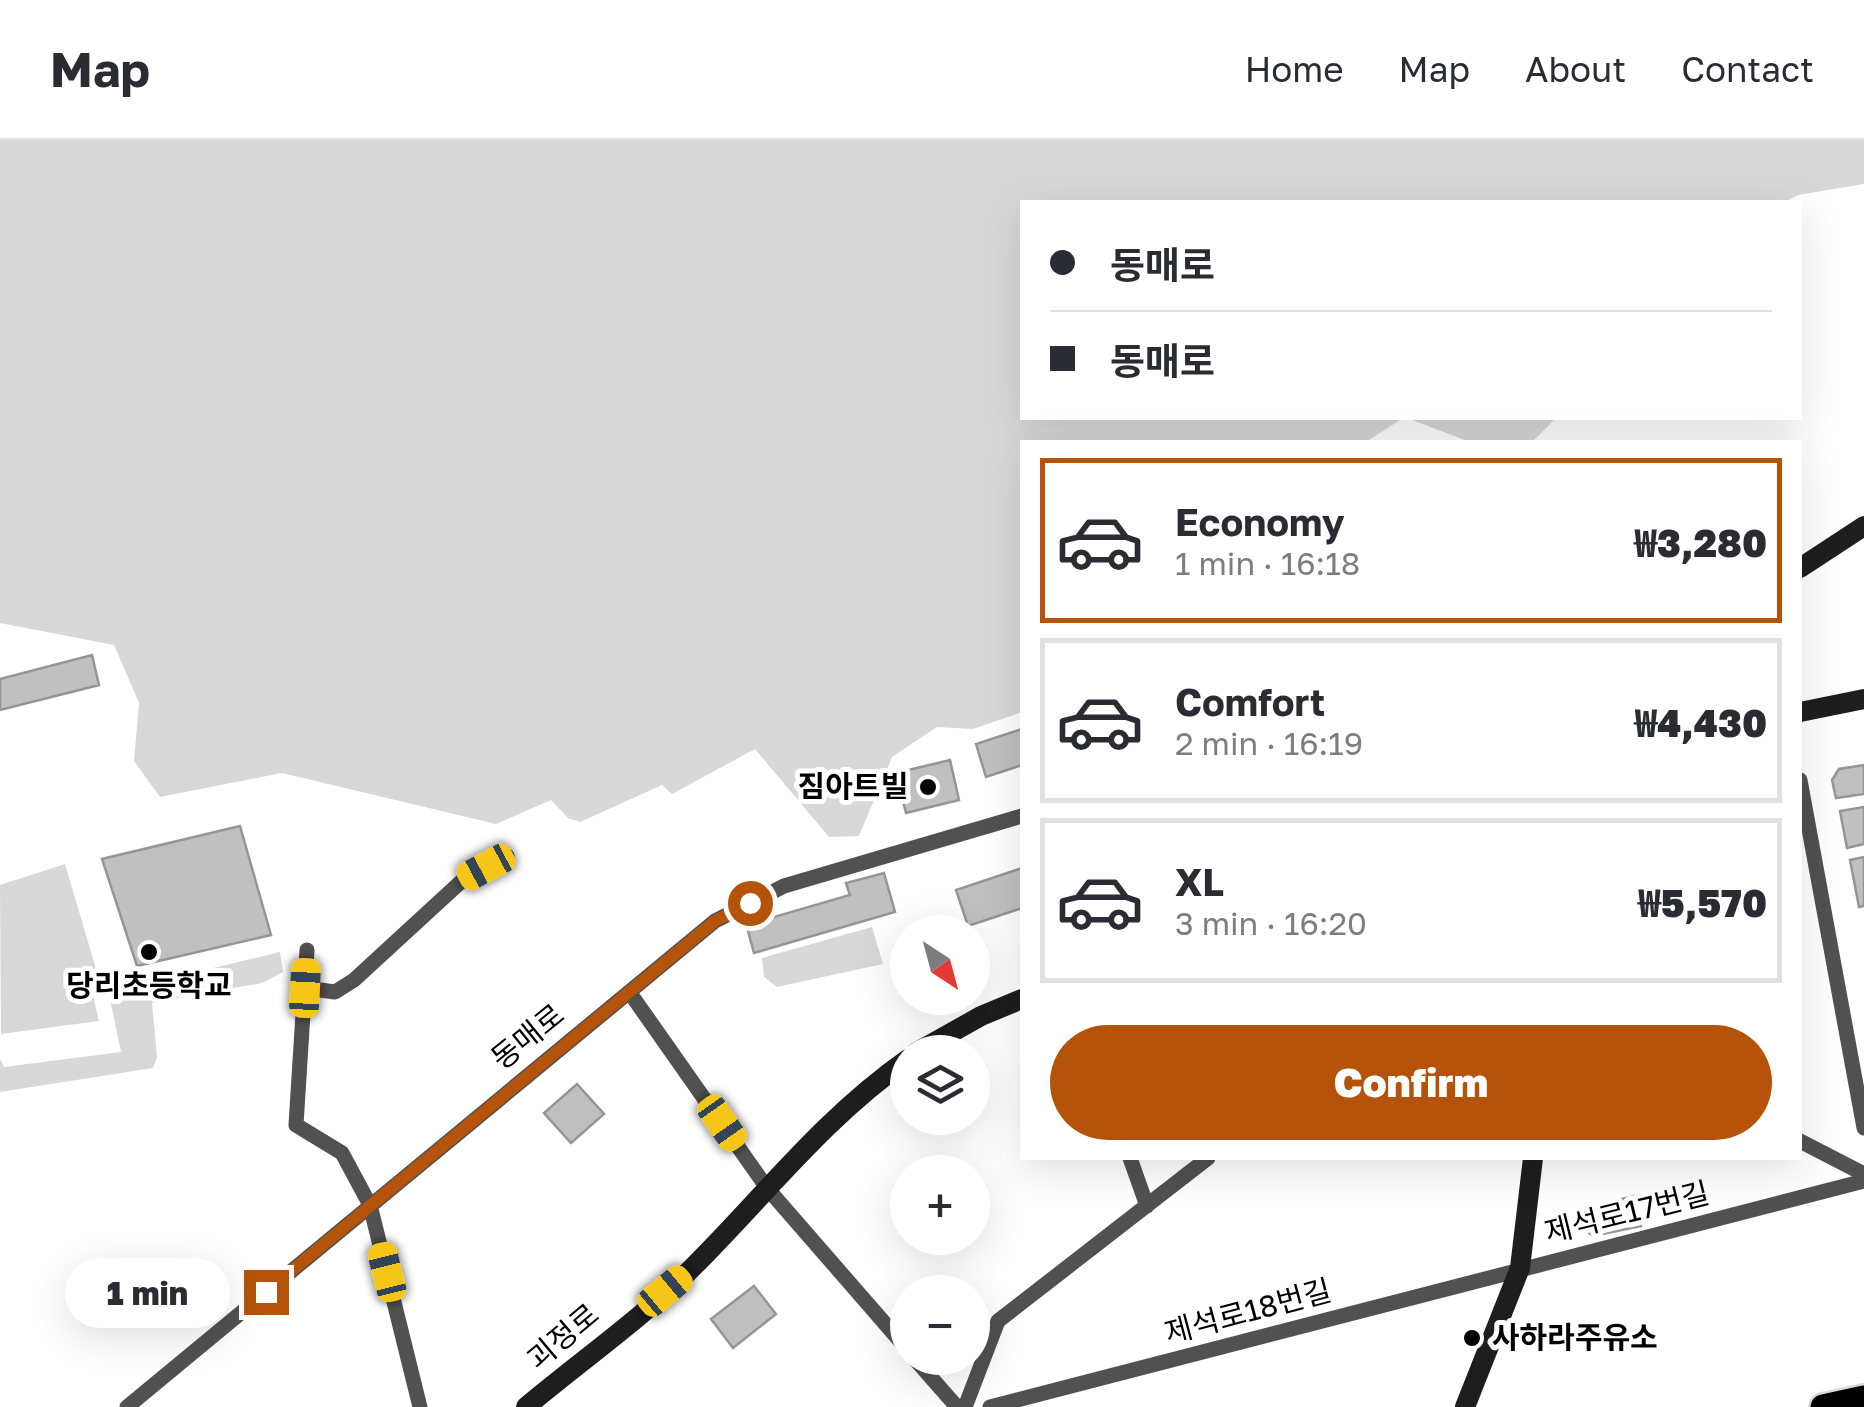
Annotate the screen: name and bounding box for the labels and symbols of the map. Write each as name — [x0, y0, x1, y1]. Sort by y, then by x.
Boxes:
place label: 짐아트빌 — [798, 768, 908, 804]
marker: 짐아트빌 — [917, 776, 939, 798]
car — [452, 840, 520, 894]
route start — [728, 881, 773, 926]
north arrow — [890, 915, 990, 1015]
marker: 당리초등학교 — [138, 941, 160, 963]
car — [288, 957, 322, 1019]
place label: 당리초등학교 — [66, 967, 232, 1003]
street label: 동매로 — [484, 996, 571, 1076]
car — [693, 1090, 751, 1156]
street label: 제석로17번길 — [1541, 1174, 1713, 1250]
car — [365, 1239, 409, 1305]
callout: 1 min — [66, 1257, 231, 1327]
car — [632, 1260, 698, 1322]
route end — [244, 1270, 289, 1315]
street label: 제석로18번길 — [1161, 1272, 1335, 1351]
street label: 괴정로 — [519, 1296, 606, 1377]
place label: 사하라주유소 — [1492, 1319, 1658, 1355]
marker: 사하라주유소 — [1461, 1327, 1483, 1349]

